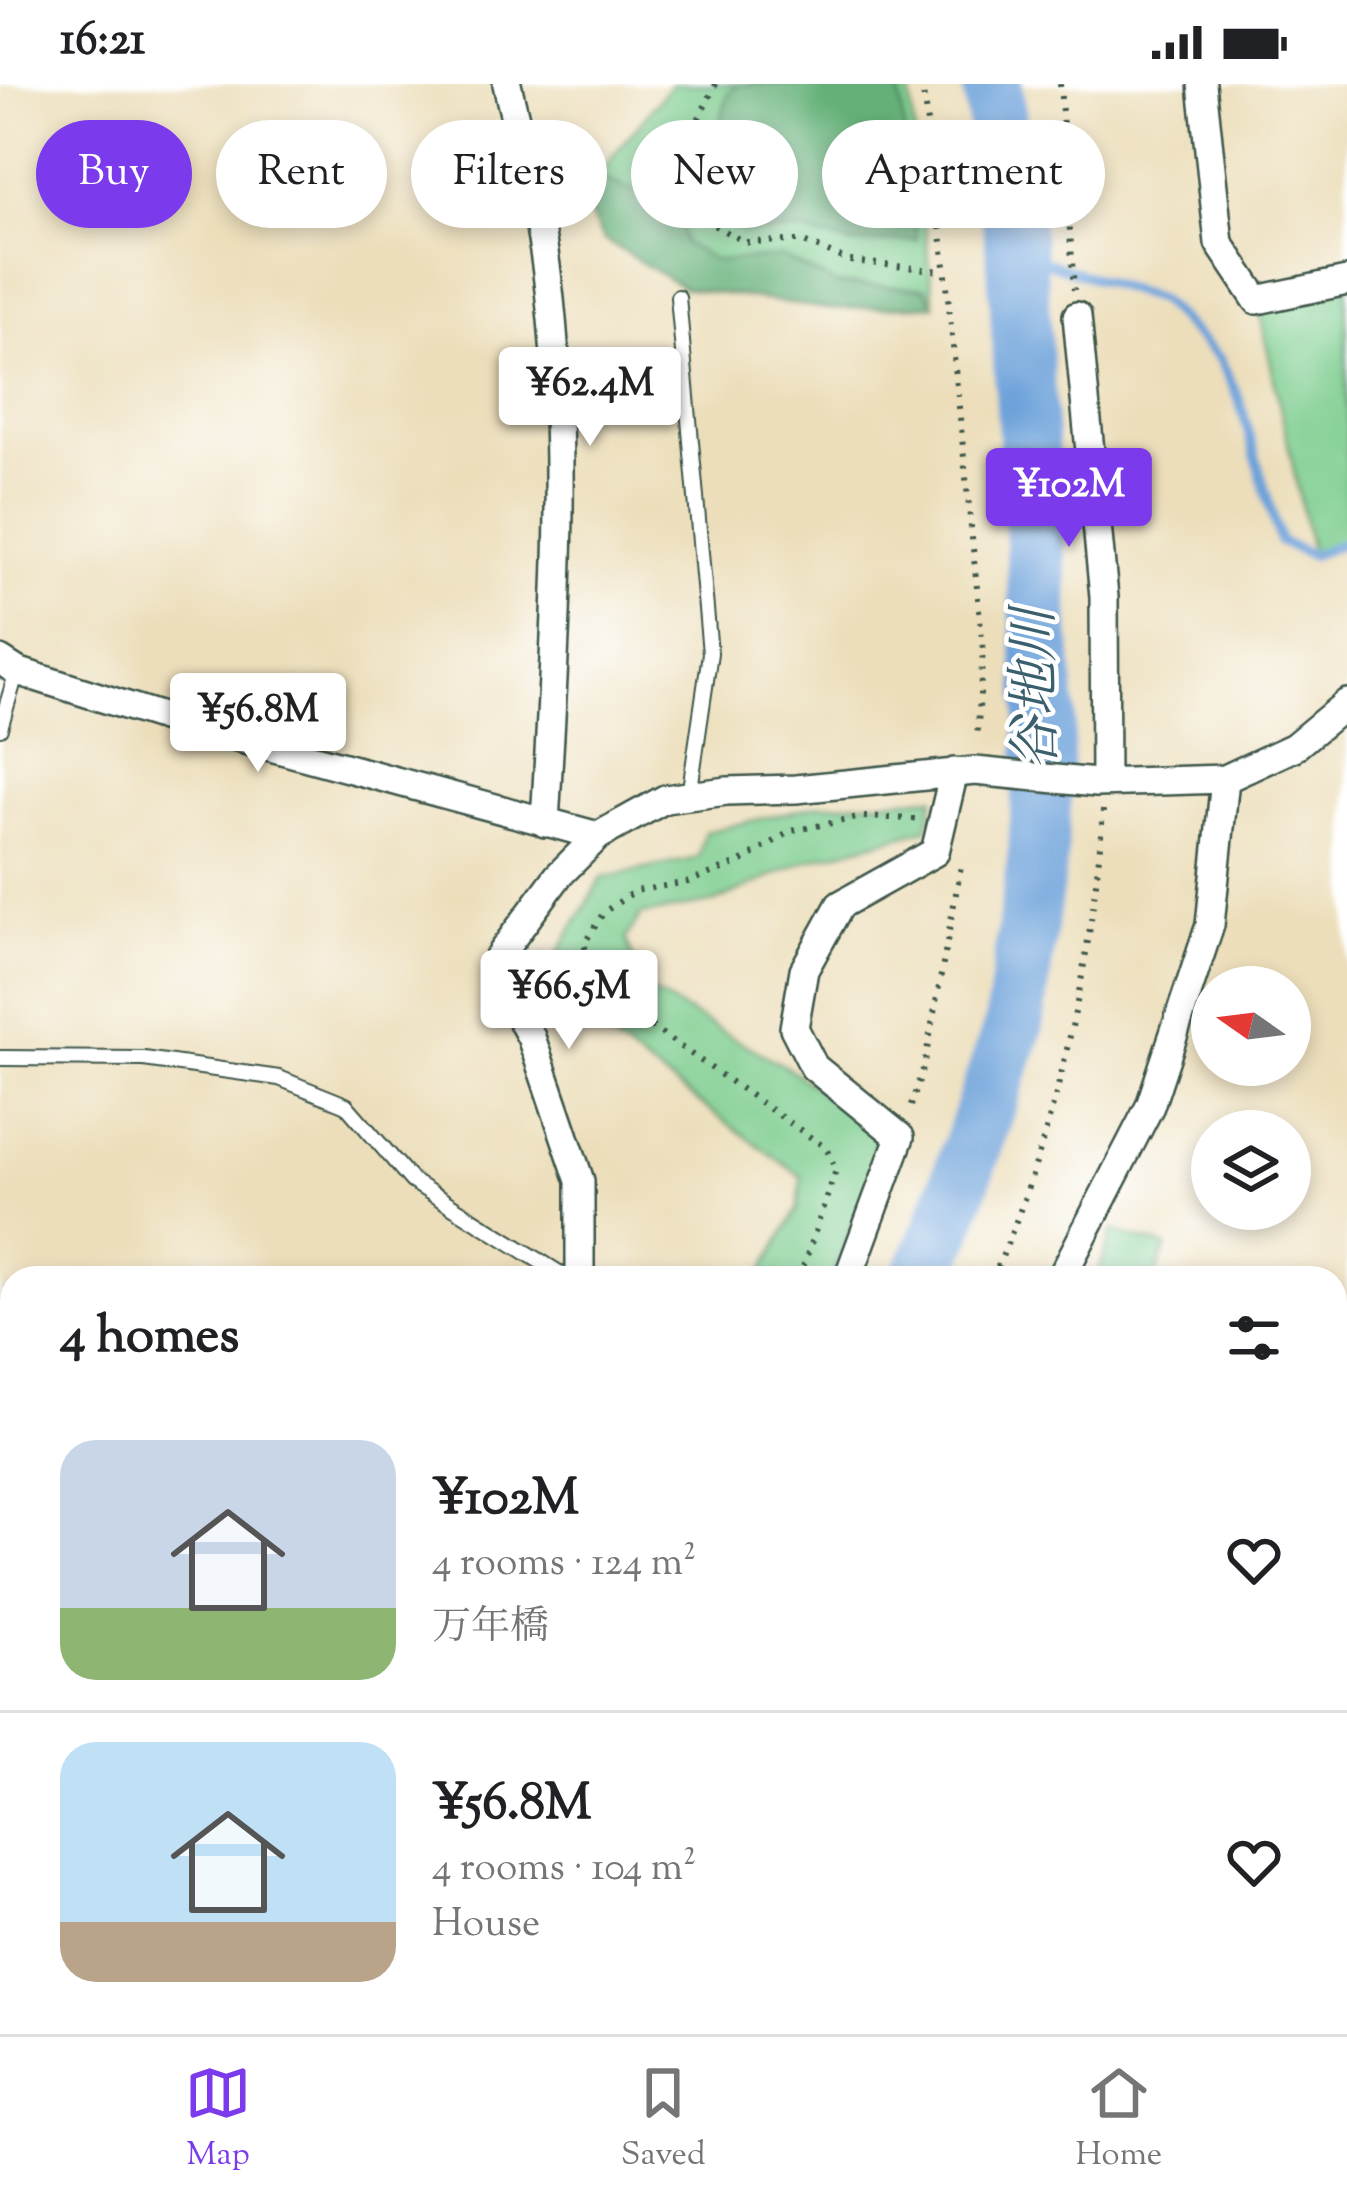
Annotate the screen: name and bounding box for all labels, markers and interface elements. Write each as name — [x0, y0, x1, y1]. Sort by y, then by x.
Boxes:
text: 16:21 — [60, 10, 145, 75]
chip: Buy — [36, 120, 192, 228]
chip: Rent — [216, 120, 387, 228]
chip: Filters — [411, 120, 607, 228]
chip: New — [631, 120, 798, 228]
chip: Apartment — [822, 120, 1105, 228]
pin: ¥62.4M — [492, 347, 688, 449]
text: ¥62.4M — [526, 358, 654, 414]
pin: ¥102M — [985, 448, 1153, 550]
text: ¥102M — [1013, 459, 1125, 515]
water label: 谷地川 — [999, 602, 1079, 771]
pin: ¥56.8M — [160, 673, 356, 775]
text: ¥56.8M — [197, 684, 319, 740]
pin: ¥66.5M — [471, 950, 667, 1052]
text: ¥66.5M — [508, 961, 630, 1017]
north arrow — [1191, 966, 1311, 1086]
map controls — [1191, 966, 1311, 1230]
button: layers — [1191, 1110, 1311, 1230]
text: 4 homes — [60, 1302, 239, 1375]
icon: filters — [1221, 1305, 1287, 1371]
text: ¥102M — [432, 1464, 579, 1537]
icon: home — [156, 1488, 300, 1632]
icon: heart — [1221, 1527, 1287, 1593]
text: 4 rooms · 124 m² — [432, 1537, 696, 1593]
text: 万年橋 — [432, 1601, 549, 1657]
text: ¥56.8M — [432, 1769, 591, 1842]
icon: home — [156, 1790, 300, 1934]
icon: heart — [1221, 1829, 1287, 1895]
text: 4 rooms · 104 m² — [432, 1842, 696, 1898]
text: House — [432, 1898, 540, 1954]
tab: Map — [185, 2060, 251, 2180]
tab: Saved — [621, 2060, 706, 2180]
tab: Home — [1076, 2060, 1162, 2180]

